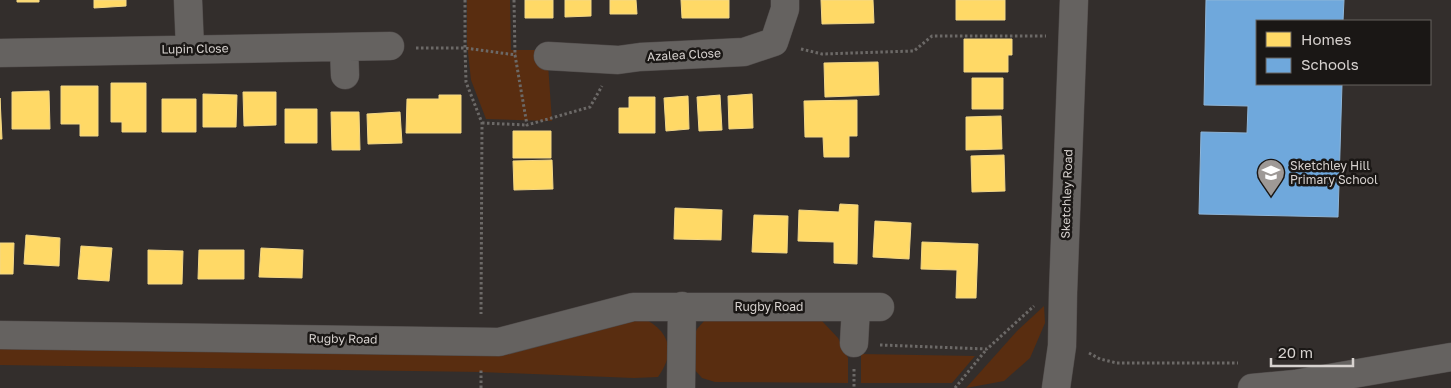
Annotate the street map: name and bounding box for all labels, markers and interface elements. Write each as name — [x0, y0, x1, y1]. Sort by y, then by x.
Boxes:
legend — [1256, 20, 1431, 85]
text: Homes — [1301, 30, 1351, 48]
street label: Lupin Close — [161, 40, 229, 57]
street label: Azalea Close — [647, 45, 721, 64]
text: Schools — [1301, 55, 1359, 73]
street label: Sketchley Road — [1057, 149, 1076, 239]
school or university icon: Sketchley Hill Primary School — [1256, 158, 1286, 197]
place label: Sketchley Hill Primary School — [1290, 158, 1378, 187]
street label: Rugby Road — [735, 299, 803, 314]
street label: Rugby Road — [308, 330, 378, 347]
scale bar — [1271, 336, 1354, 368]
text: 20 m — [1278, 343, 1313, 361]

